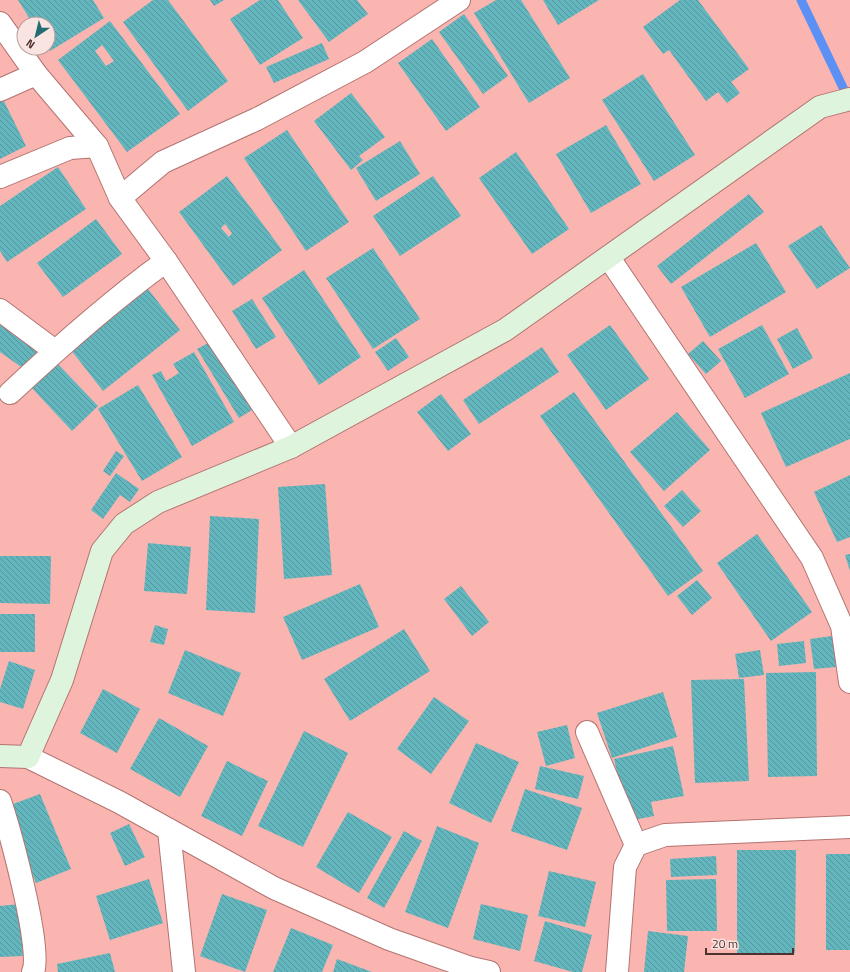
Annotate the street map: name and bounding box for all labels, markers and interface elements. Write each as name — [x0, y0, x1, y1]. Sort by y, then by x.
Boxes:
north arrow — [16, 16, 56, 56]
text: N — [23, 35, 38, 53]
scale bar — [706, 930, 793, 956]
text: 20 m — [712, 934, 738, 953]

